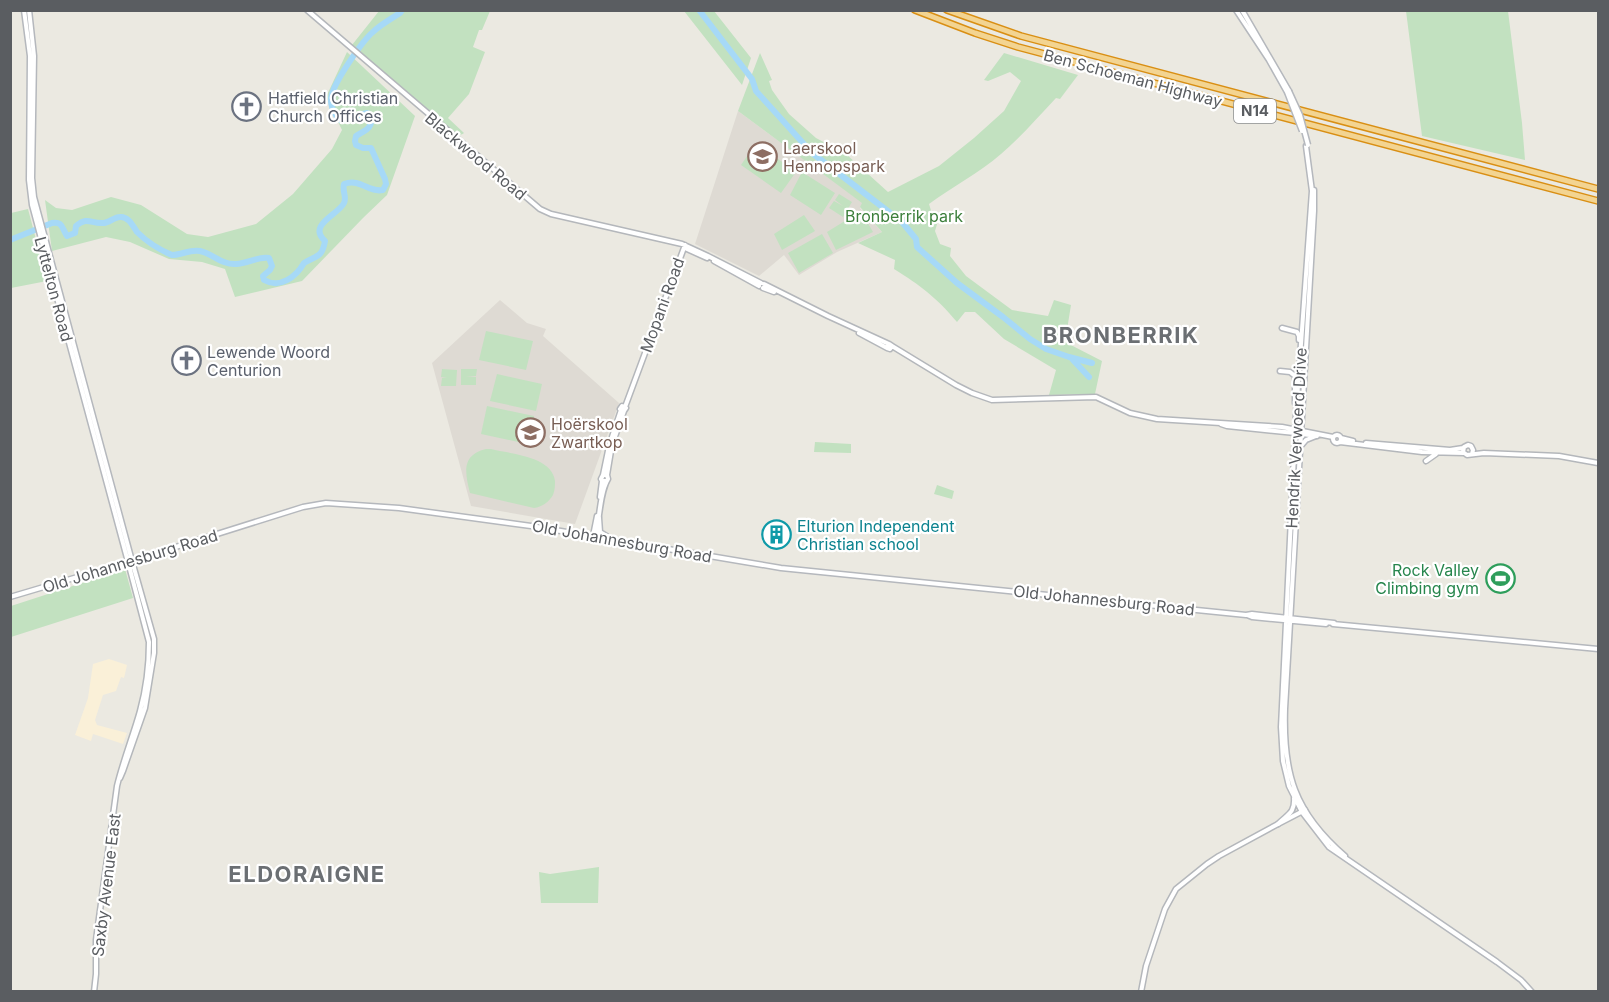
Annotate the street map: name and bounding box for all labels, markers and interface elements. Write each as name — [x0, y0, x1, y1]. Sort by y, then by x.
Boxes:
street label: Ben Schoeman Highway — [1041, 44, 1225, 112]
place label: Hatfield Christian Church Offices — [268, 88, 398, 126]
church icon: Hatfield Christian Church Offices — [231, 91, 263, 123]
road number: N14 — [1234, 99, 1276, 123]
street label: Blackwood Road — [421, 108, 531, 204]
place label: Laerskool Hennopspark — [783, 138, 885, 176]
school or university icon: Laerskool Hennopspark — [746, 141, 778, 173]
park label: Bronberrik park — [845, 206, 963, 226]
street label: Lyttelton Road — [30, 234, 78, 344]
street label: Mopani Road — [636, 255, 688, 355]
district label: BRONBERRIK — [1043, 322, 1199, 348]
place label: Lewende Woord Centurion — [207, 342, 330, 380]
church icon: Lewende Woord Centurion — [170, 345, 202, 377]
street label: Hendrik Verwoerd Drive — [1281, 347, 1311, 529]
place label: Hoërskool Zwartkop — [551, 414, 628, 452]
school or university icon: Hoërskool Zwartkop — [514, 417, 546, 449]
street label: Old Johannesburg Road — [531, 515, 713, 567]
place label: Elturion Independent Christian school — [797, 516, 954, 554]
building icon: Elturion Independent Christian school — [760, 519, 792, 551]
street label: Old Johannesburg Road — [40, 525, 220, 597]
place label: Rock Valley Climbing gym — [1375, 560, 1479, 598]
sports icon: Rock Valley Climbing gym — [1484, 563, 1516, 595]
street label: Old Johannesburg Road — [1012, 581, 1196, 619]
street label: Saxby Avenue East — [87, 812, 125, 958]
district label: ELDORAIGNE — [228, 861, 386, 887]

